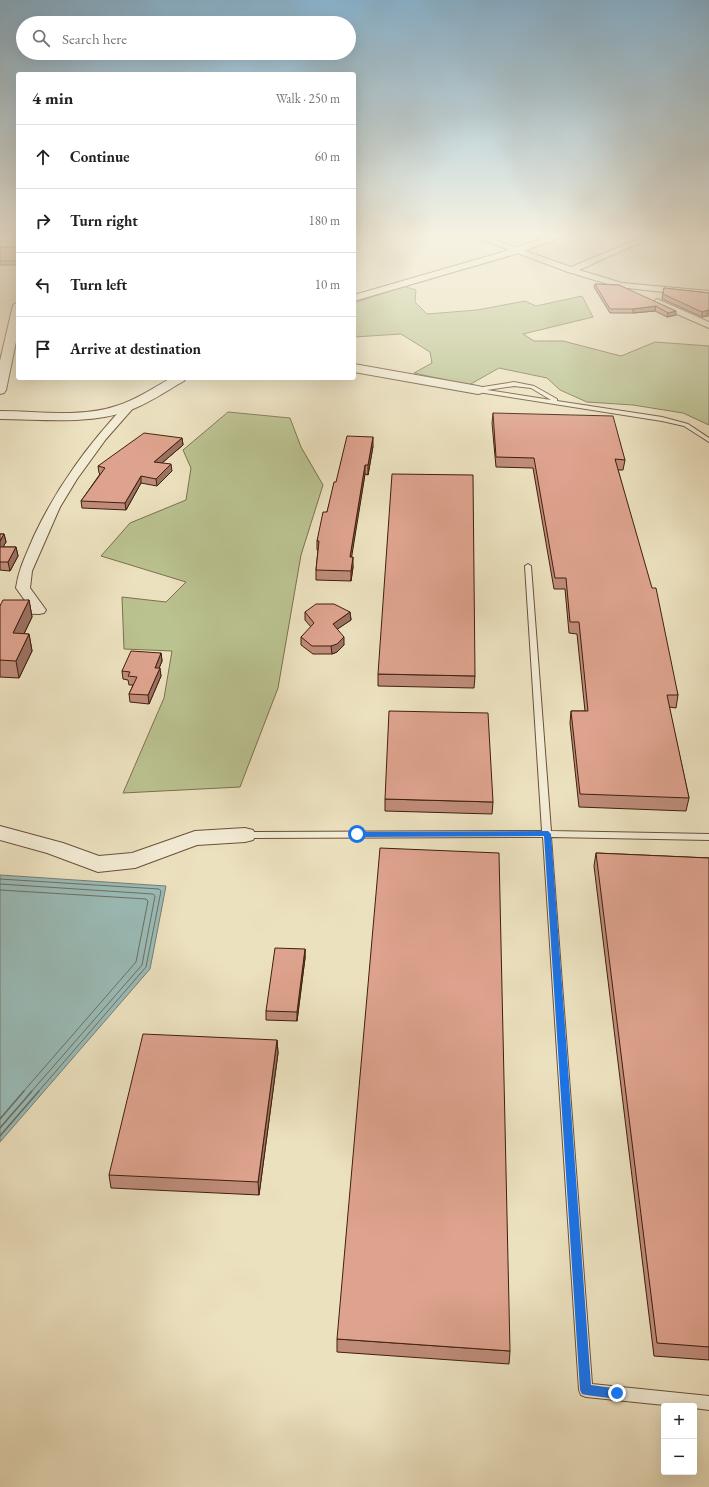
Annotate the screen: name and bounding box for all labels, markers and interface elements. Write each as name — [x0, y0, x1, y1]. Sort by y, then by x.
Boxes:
search box — [16, 16, 356, 60]
icon: search — [30, 27, 52, 49]
text: Search here — [62, 29, 127, 48]
text: 4 min — [32, 87, 73, 109]
text: Walk · 250 m — [276, 90, 340, 107]
icon: ahead — [32, 146, 54, 168]
text: Continue — [70, 147, 130, 166]
text: 60 m — [315, 148, 340, 165]
icon: right — [32, 210, 54, 232]
text: Turn right — [70, 211, 138, 230]
text: 180 m — [309, 212, 340, 229]
icon: left — [32, 274, 54, 296]
text: Turn left — [70, 275, 127, 294]
text: 10 m — [315, 276, 340, 293]
icon: arrive — [32, 338, 54, 360]
text: Arrive at destination — [70, 339, 201, 358]
route start — [348, 825, 366, 843]
route end — [608, 1384, 626, 1402]
map controls — [661, 1403, 697, 1475]
button: + — [661, 1403, 697, 1439]
button: − — [661, 1439, 697, 1475]

